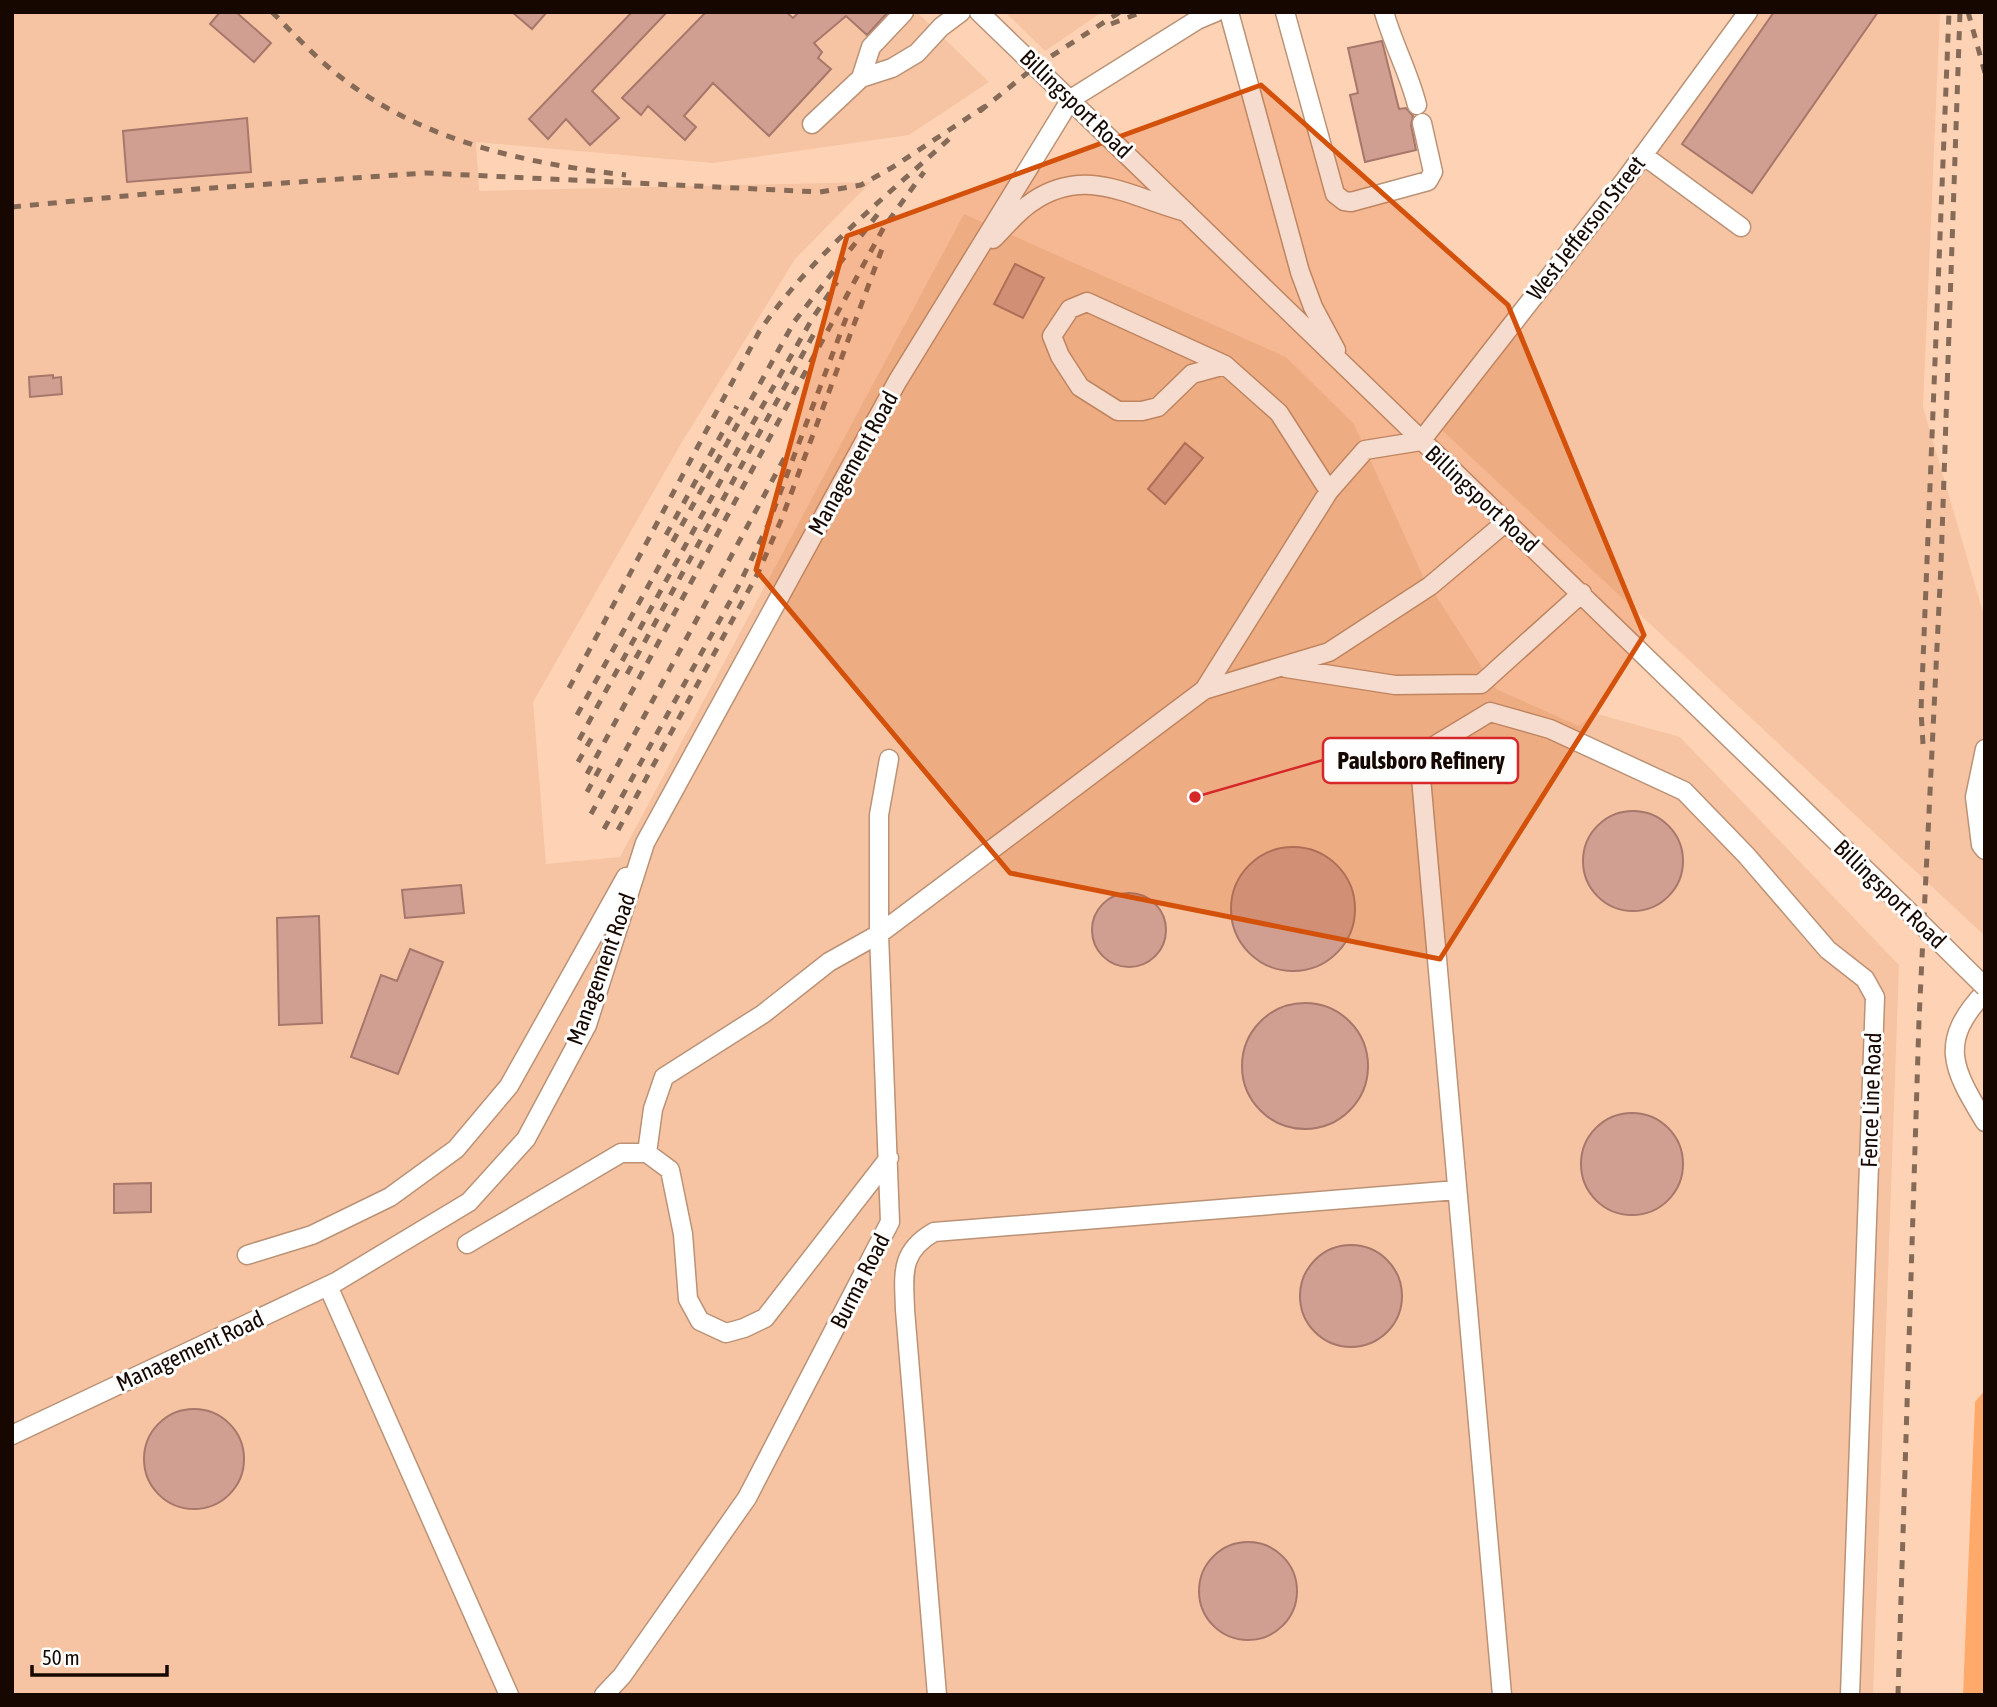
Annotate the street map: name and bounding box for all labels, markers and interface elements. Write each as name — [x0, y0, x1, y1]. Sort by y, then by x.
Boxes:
street label: Billingsport Road — [1015, 44, 1137, 164]
street label: West Jefferson Street — [1522, 151, 1650, 305]
street label: Management Road — [803, 387, 903, 539]
street label: Billingsport Road — [1420, 440, 1544, 558]
callout: Paulsboro Refinery — [1323, 738, 1518, 783]
text: Paulsboro Refinery — [1337, 747, 1505, 774]
street label: Billingsport Road — [1829, 834, 1951, 954]
street label: Management Road — [561, 890, 641, 1048]
street label: Fence Line Road — [1856, 1032, 1886, 1168]
street label: Burma Road — [825, 1229, 895, 1333]
street label: Management Road — [112, 1305, 268, 1397]
scale bar — [32, 1634, 166, 1678]
text: 50 m — [42, 1645, 80, 1669]

